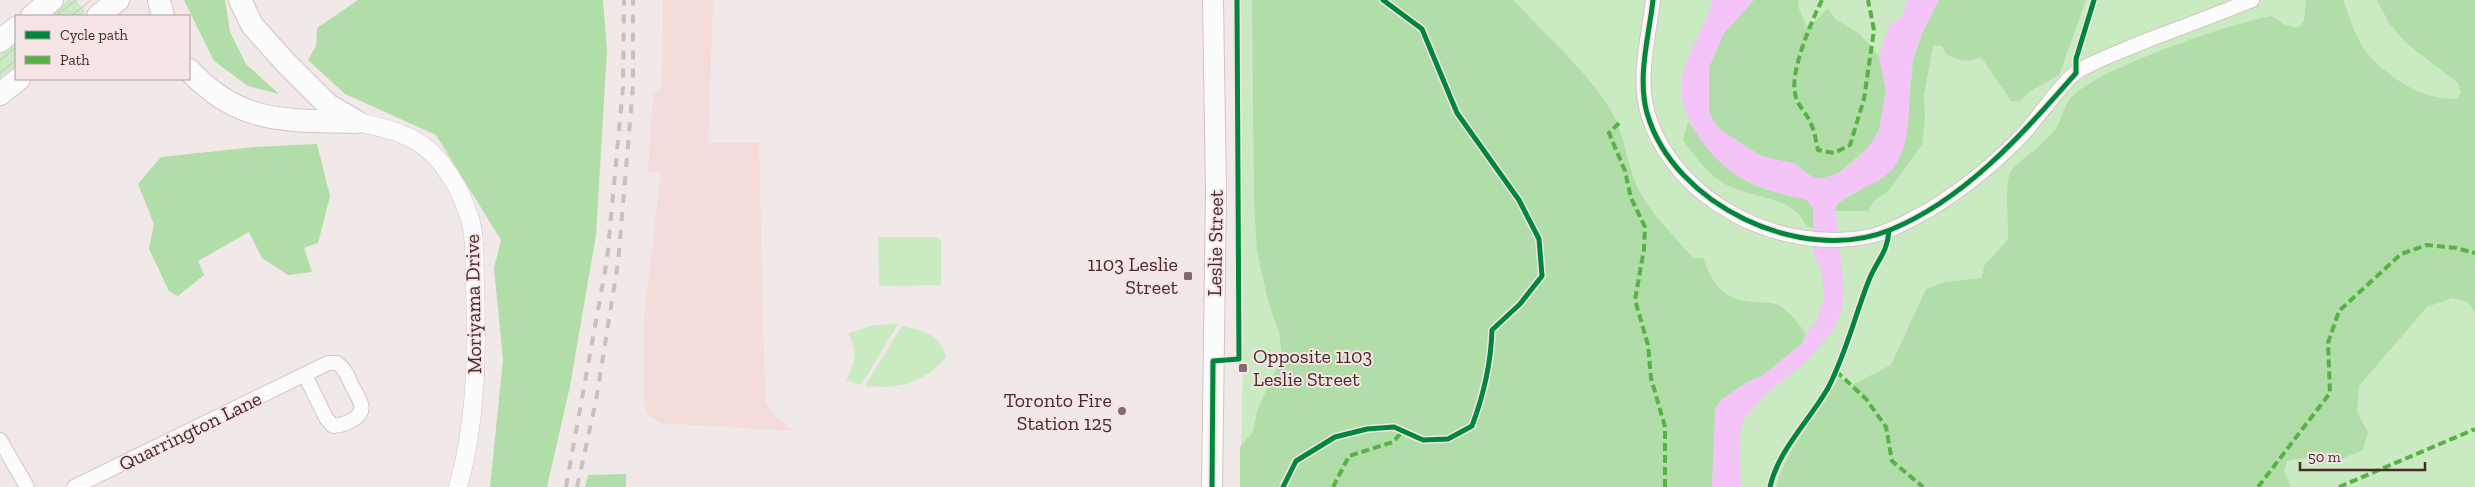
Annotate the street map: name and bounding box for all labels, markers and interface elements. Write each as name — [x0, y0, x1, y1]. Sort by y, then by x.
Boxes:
legend — [15, 15, 190, 80]
text: Cycle path — [60, 26, 129, 44]
text: Path — [60, 51, 90, 69]
street label: Leslie Street — [1202, 189, 1228, 297]
street label: Moriyama Drive — [460, 234, 486, 374]
place label: 1103 Leslie Street — [1087, 252, 1179, 299]
marker: 1103 Leslie Street — [1182, 270, 1194, 282]
place label: Opposite 1103 Leslie Street — [1253, 344, 1372, 391]
marker: Opposite 1103 Leslie Street — [1237, 362, 1249, 374]
street label: Quarrington Lane — [115, 386, 265, 476]
place label: Toronto Fire Station 125 — [1004, 388, 1112, 435]
marker: Toronto Fire Station 125 — [1116, 405, 1128, 417]
scale bar — [2300, 440, 2425, 472]
text: 50 m — [2308, 448, 2341, 466]

